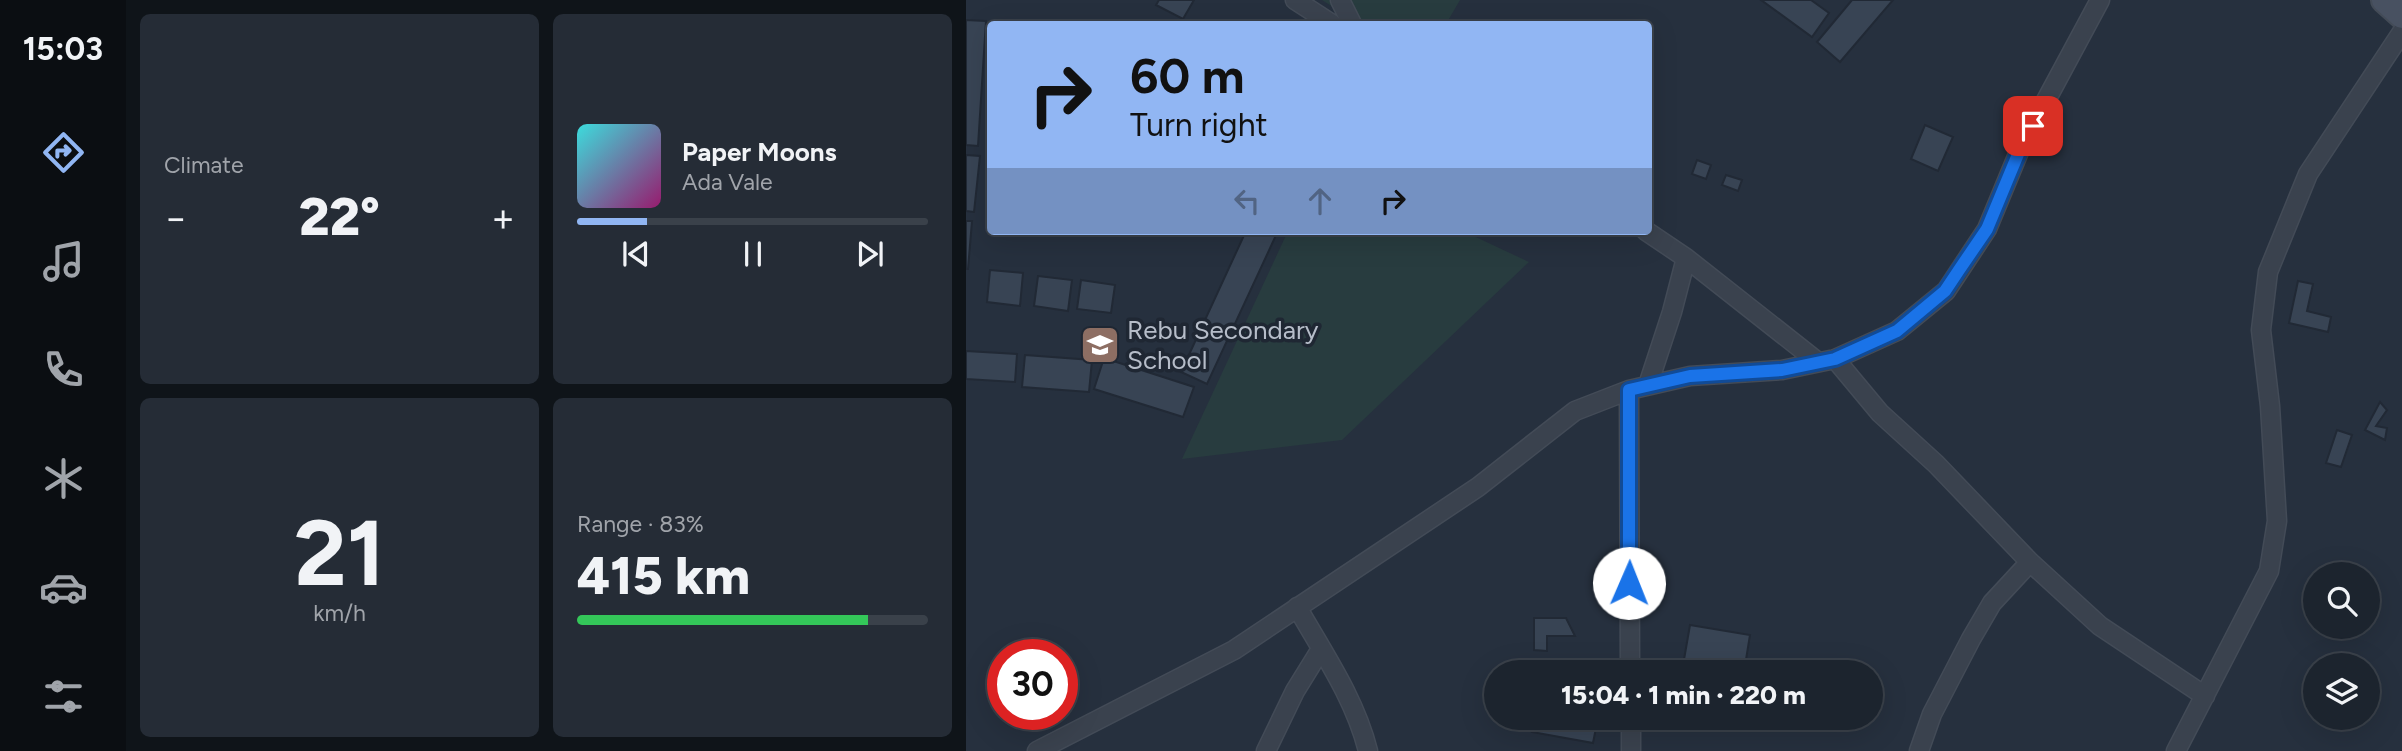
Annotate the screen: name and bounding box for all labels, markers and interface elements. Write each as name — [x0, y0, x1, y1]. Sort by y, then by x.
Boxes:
text: 15:03 — [23, 30, 103, 68]
text: 60 m — [1130, 46, 1245, 105]
icon: right — [1015, 49, 1106, 140]
pin — [2003, 96, 2063, 156]
text: Turn right — [1130, 106, 1268, 144]
icon: arrive — [2014, 107, 2052, 145]
icon: directions — [39, 128, 88, 177]
text: Paper Moons — [682, 136, 837, 168]
text: Climate — [164, 151, 243, 179]
text: Ada Vale — [682, 168, 773, 196]
icon: left — [1228, 182, 1266, 220]
icon: ahead — [1301, 182, 1339, 220]
icon: right — [1374, 182, 1412, 220]
text: 22° — [299, 186, 380, 248]
text: − — [164, 195, 188, 241]
text: + — [491, 195, 515, 241]
icon: previous — [617, 235, 655, 273]
icon: pause — [734, 235, 772, 273]
icon: next — [851, 235, 889, 273]
icon: music — [39, 237, 88, 286]
place label: Rebu Secondary School — [1127, 314, 1319, 376]
school or university icon: Rebu Secondary School — [1079, 324, 1121, 366]
icon: phone — [39, 345, 88, 394]
icon: climate — [39, 454, 88, 503]
text: 21 — [294, 499, 385, 608]
text: Range · 83% — [577, 510, 704, 538]
text: 415 km — [577, 545, 750, 607]
position arrow — [1592, 546, 1666, 620]
map controls — [2303, 562, 2380, 730]
button: search — [2303, 562, 2380, 639]
icon: car — [39, 563, 88, 612]
text: km/h — [313, 599, 366, 627]
speed limit sign: 30 — [987, 639, 1078, 730]
button: layers — [2303, 653, 2380, 730]
icon: filters — [39, 672, 88, 721]
text: 15:04 · 1 min · 220 m — [1561, 679, 1806, 711]

